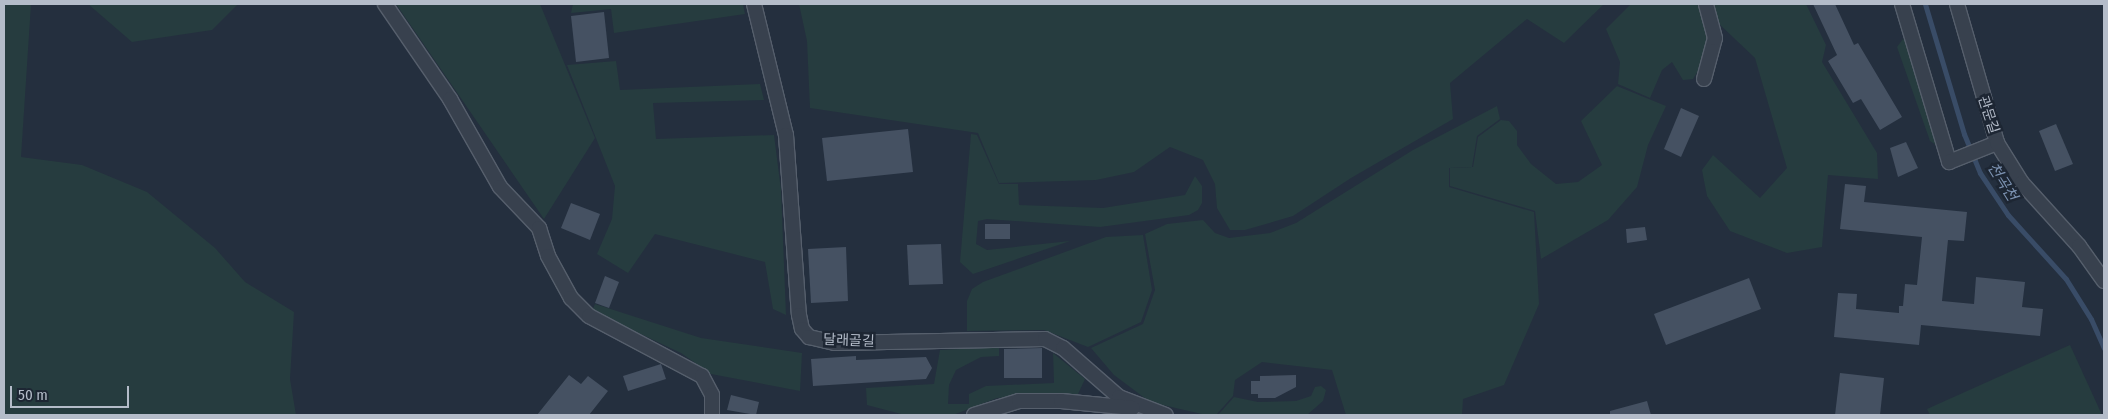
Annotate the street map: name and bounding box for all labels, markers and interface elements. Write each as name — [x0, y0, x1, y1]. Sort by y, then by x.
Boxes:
street label: 관문길 — [1974, 94, 2002, 136]
water label: 천곡천 — [1983, 160, 2021, 204]
street label: 달래골길 — [823, 332, 875, 350]
scale bar — [12, 376, 131, 408]
text: 50 m — [18, 386, 48, 404]

